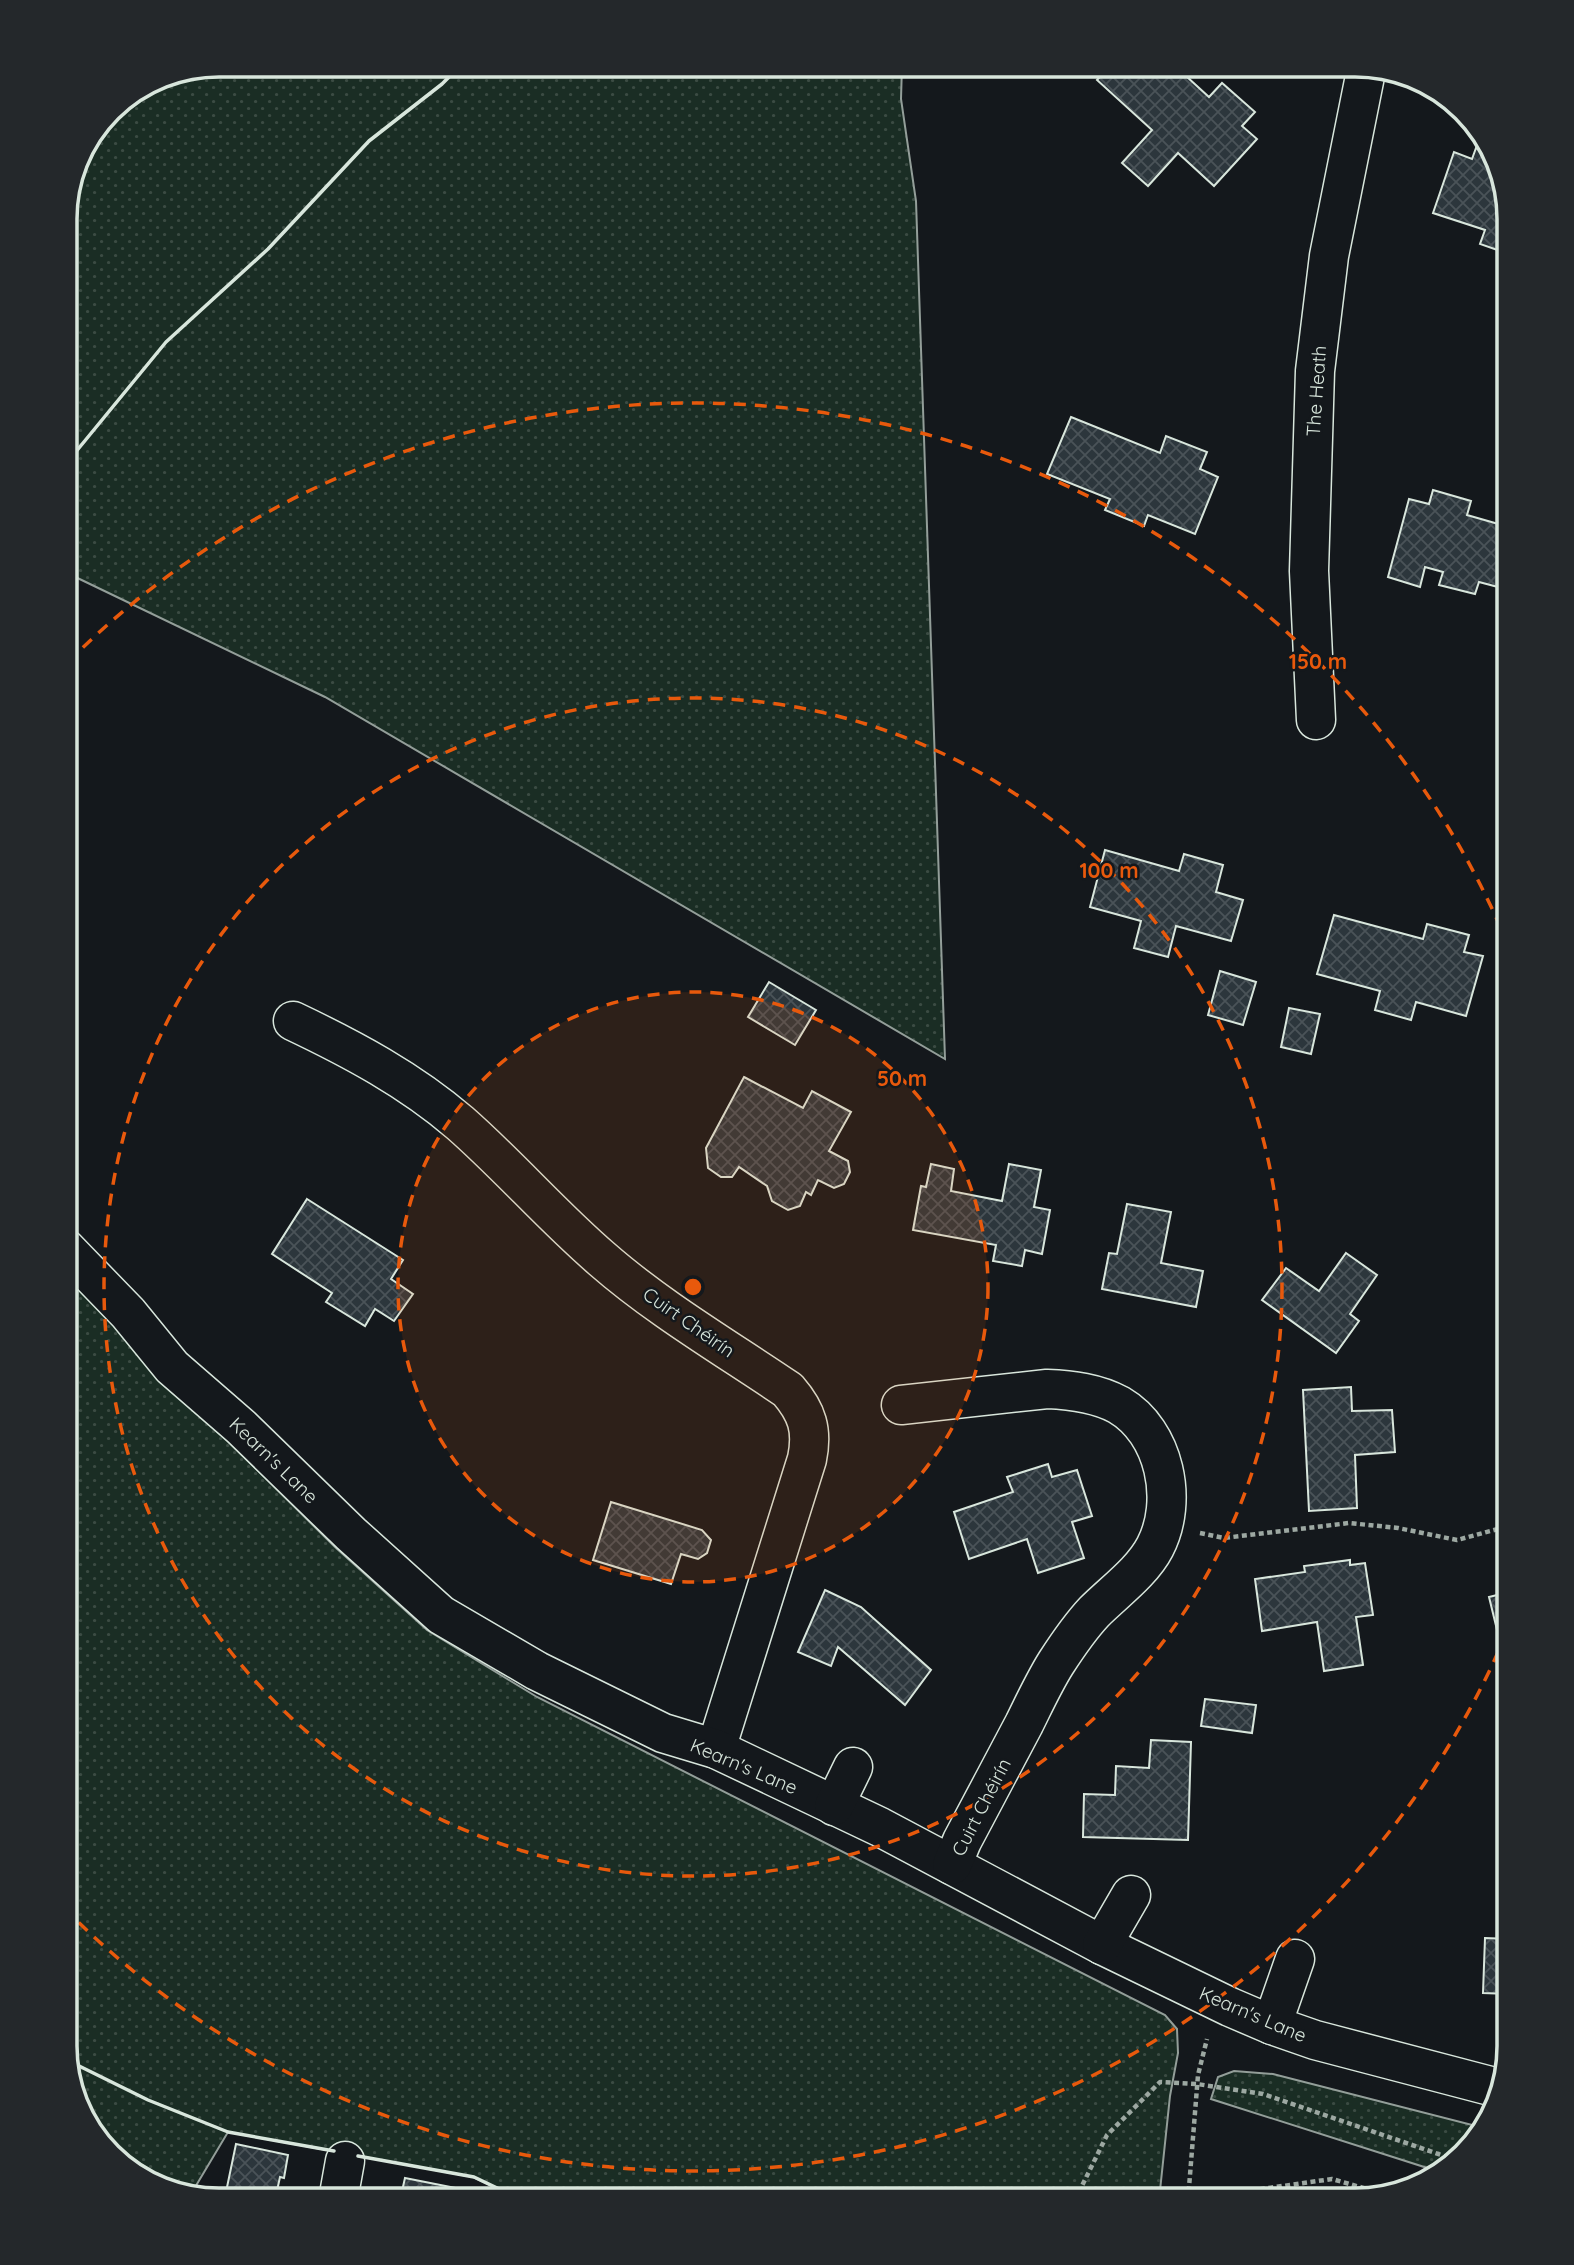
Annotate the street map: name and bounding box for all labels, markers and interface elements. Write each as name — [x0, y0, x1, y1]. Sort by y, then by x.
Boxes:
street label: The Heath — [1301, 345, 1331, 437]
text: 150 m — [1289, 648, 1347, 674]
text: 100 m — [1079, 857, 1139, 883]
text: 50 m — [877, 1065, 927, 1091]
centre of rings — [681, 1275, 705, 1299]
street label: Cuirt Chéirín — [638, 1282, 740, 1362]
street label: Kearn's Lane — [225, 1412, 323, 1508]
street label: Kearn's Lane — [687, 1733, 801, 1799]
street label: Cuirt Chéirín — [946, 1754, 1016, 1860]
street label: Kearn's Lane — [1196, 1981, 1310, 2047]

